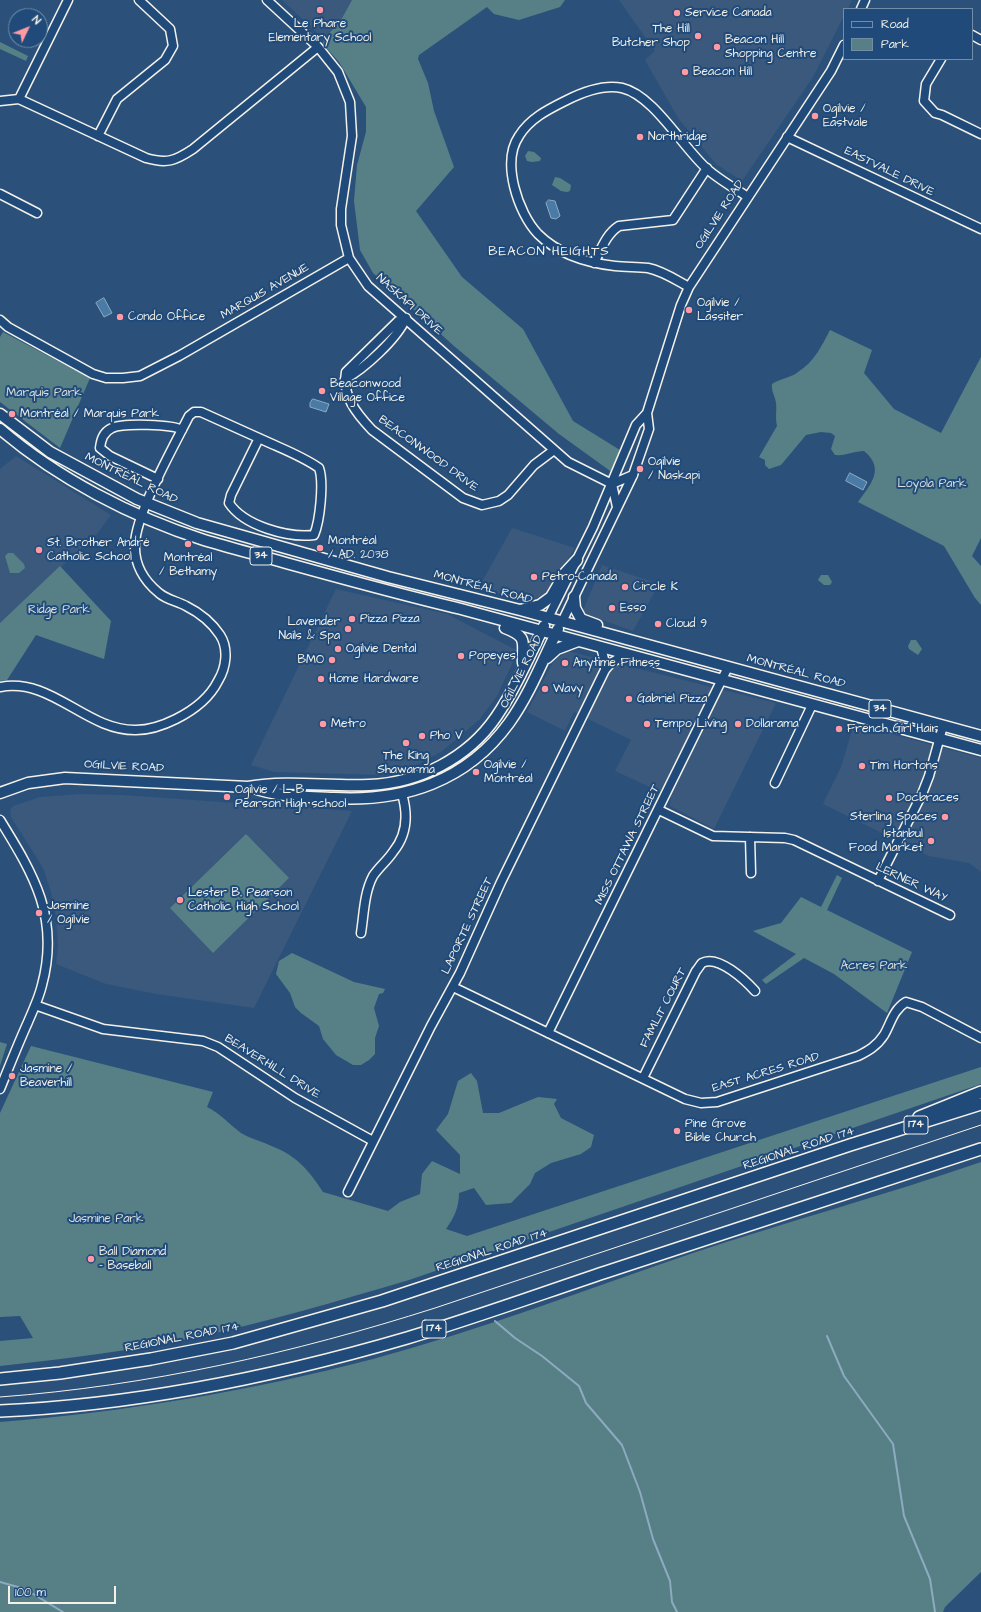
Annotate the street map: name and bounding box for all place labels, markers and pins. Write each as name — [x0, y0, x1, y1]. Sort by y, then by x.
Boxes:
marker: Le Phare Elementary School — [315, 5, 325, 15]
place label: Service Canada — [685, 6, 772, 20]
marker: Service Canada — [672, 8, 682, 18]
place label: Le Phare Elementary School — [269, 17, 371, 45]
place label: The Hill Butcher Shop — [612, 22, 690, 50]
marker: The Hill Butcher Shop — [693, 31, 703, 41]
place label: Beacon Hill Shopping Centre — [725, 33, 817, 61]
marker: Beacon Hill Shopping Centre — [712, 42, 722, 52]
place label: Beacon Hill — [693, 65, 752, 79]
marker: Beacon Hill — [680, 67, 690, 77]
place label: Ogilvie / Eastvale — [823, 102, 868, 130]
marker: Ogilvie / Eastvale — [810, 111, 820, 121]
place label: Northridge — [648, 130, 707, 144]
marker: Northridge — [635, 132, 645, 142]
place label: Ogilvie / Lassiter — [697, 296, 743, 324]
marker: Ogilvie / Lassiter — [684, 305, 694, 315]
place label: Condo Office — [128, 310, 205, 324]
marker: Condo Office — [115, 312, 125, 322]
place label: Beaconwood Village Office — [330, 377, 405, 405]
marker: Beaconwood Village Office — [317, 386, 327, 396]
place label: Montréal / Marquis Park — [20, 407, 159, 421]
marker: Montréal / Marquis Park — [7, 409, 17, 419]
place label: Ogilvie / Naskapi — [648, 455, 700, 483]
marker: Ogilvie / Naskapi — [635, 464, 645, 474]
place label: Montréal / AD. 2038 — [328, 534, 389, 562]
place label: St. Brother André Catholic School — [47, 536, 150, 564]
marker: Montréal / Bethamy — [183, 539, 193, 549]
marker: Montréal / AD. 2038 — [315, 543, 325, 553]
marker: St. Brother André Catholic School — [34, 545, 44, 555]
place label: Montréal / Bethamy — [159, 551, 217, 579]
place label: Petro-Canada — [542, 570, 617, 584]
marker: Petro-Canada — [529, 572, 539, 582]
place label: Circle K — [633, 580, 678, 594]
marker: Circle K — [620, 582, 630, 592]
place label: Esso — [620, 601, 646, 615]
marker: Esso — [607, 603, 617, 613]
place label: Pizza Pizza — [360, 612, 420, 626]
marker: Pizza Pizza — [347, 614, 357, 624]
place label: Lavender Nails & Spa — [278, 615, 340, 643]
place label: Cloud 9 — [666, 617, 707, 631]
marker: Cloud 9 — [653, 619, 663, 629]
marker: Lavender Nails & Spa — [343, 624, 353, 634]
place label: Ogilvie Dental — [346, 642, 416, 656]
marker: Ogilvie Dental — [333, 644, 343, 654]
place label: Popeyes — [469, 649, 516, 663]
marker: Popeyes — [456, 651, 466, 661]
place label: BMO — [298, 653, 324, 667]
marker: BMO — [327, 655, 337, 665]
place label: Anytime Fitness — [573, 656, 660, 670]
marker: Anytime Fitness — [560, 658, 570, 668]
place label: Home Hardware — [329, 672, 419, 686]
marker: Home Hardware — [316, 674, 326, 684]
place label: Wavy — [553, 682, 583, 696]
marker: Wavy — [540, 684, 550, 694]
place label: Gabriel Pizza — [637, 692, 707, 706]
marker: Gabriel Pizza — [624, 694, 634, 704]
place label: Metro — [331, 717, 366, 731]
place label: Tempo Living — [655, 717, 727, 731]
place label: Dollarama — [746, 717, 799, 731]
marker: Metro — [318, 719, 328, 729]
marker: Tempo Living — [642, 719, 652, 729]
marker: Dollarama — [733, 719, 743, 729]
place label: French Girl Hair — [847, 722, 938, 736]
marker: French Girl Hair — [834, 724, 844, 734]
place label: Pho V — [430, 729, 463, 743]
marker: Pho V — [417, 731, 427, 741]
marker: The King Shawarma — [401, 738, 411, 748]
place label: The King Shawarma — [377, 749, 435, 777]
place label: Ogilvie / Montréal — [484, 758, 533, 786]
place label: Tim Hortons — [870, 759, 938, 773]
marker: Tim Hortons — [857, 761, 867, 771]
marker: Ogilvie / Montréal — [471, 767, 481, 777]
place label: Ogilvie / L B Pearson High school — [235, 783, 346, 811]
place label: Docbraces — [897, 791, 959, 805]
marker: Ogilvie / L B Pearson High school — [222, 792, 232, 802]
marker: Docbraces — [884, 793, 894, 803]
place label: Sterling Spaces — [850, 810, 937, 824]
marker: Sterling Spaces — [940, 812, 950, 822]
place label: Istanbul Food Market — [849, 827, 923, 855]
marker: Istanbul Food Market — [926, 836, 936, 846]
place label: Lester B. Pearson Catholic High School — [188, 886, 299, 914]
marker: Lester B. Pearson Catholic High School — [175, 895, 185, 905]
place label: Jasmine / Ogilvie — [47, 899, 90, 927]
marker: Jasmine / Ogilvie — [34, 908, 44, 918]
place label: Jasmine / Beaverhill — [20, 1062, 72, 1090]
marker: Jasmine / Beaverhill — [7, 1071, 17, 1081]
place label: Pine Grove Bible Church — [685, 1117, 756, 1145]
marker: Pine Grove Bible Church — [672, 1126, 682, 1136]
place label: Ball Diamond - Baseball — [99, 1245, 166, 1273]
marker: Ball Diamond - Baseball — [86, 1254, 96, 1264]

